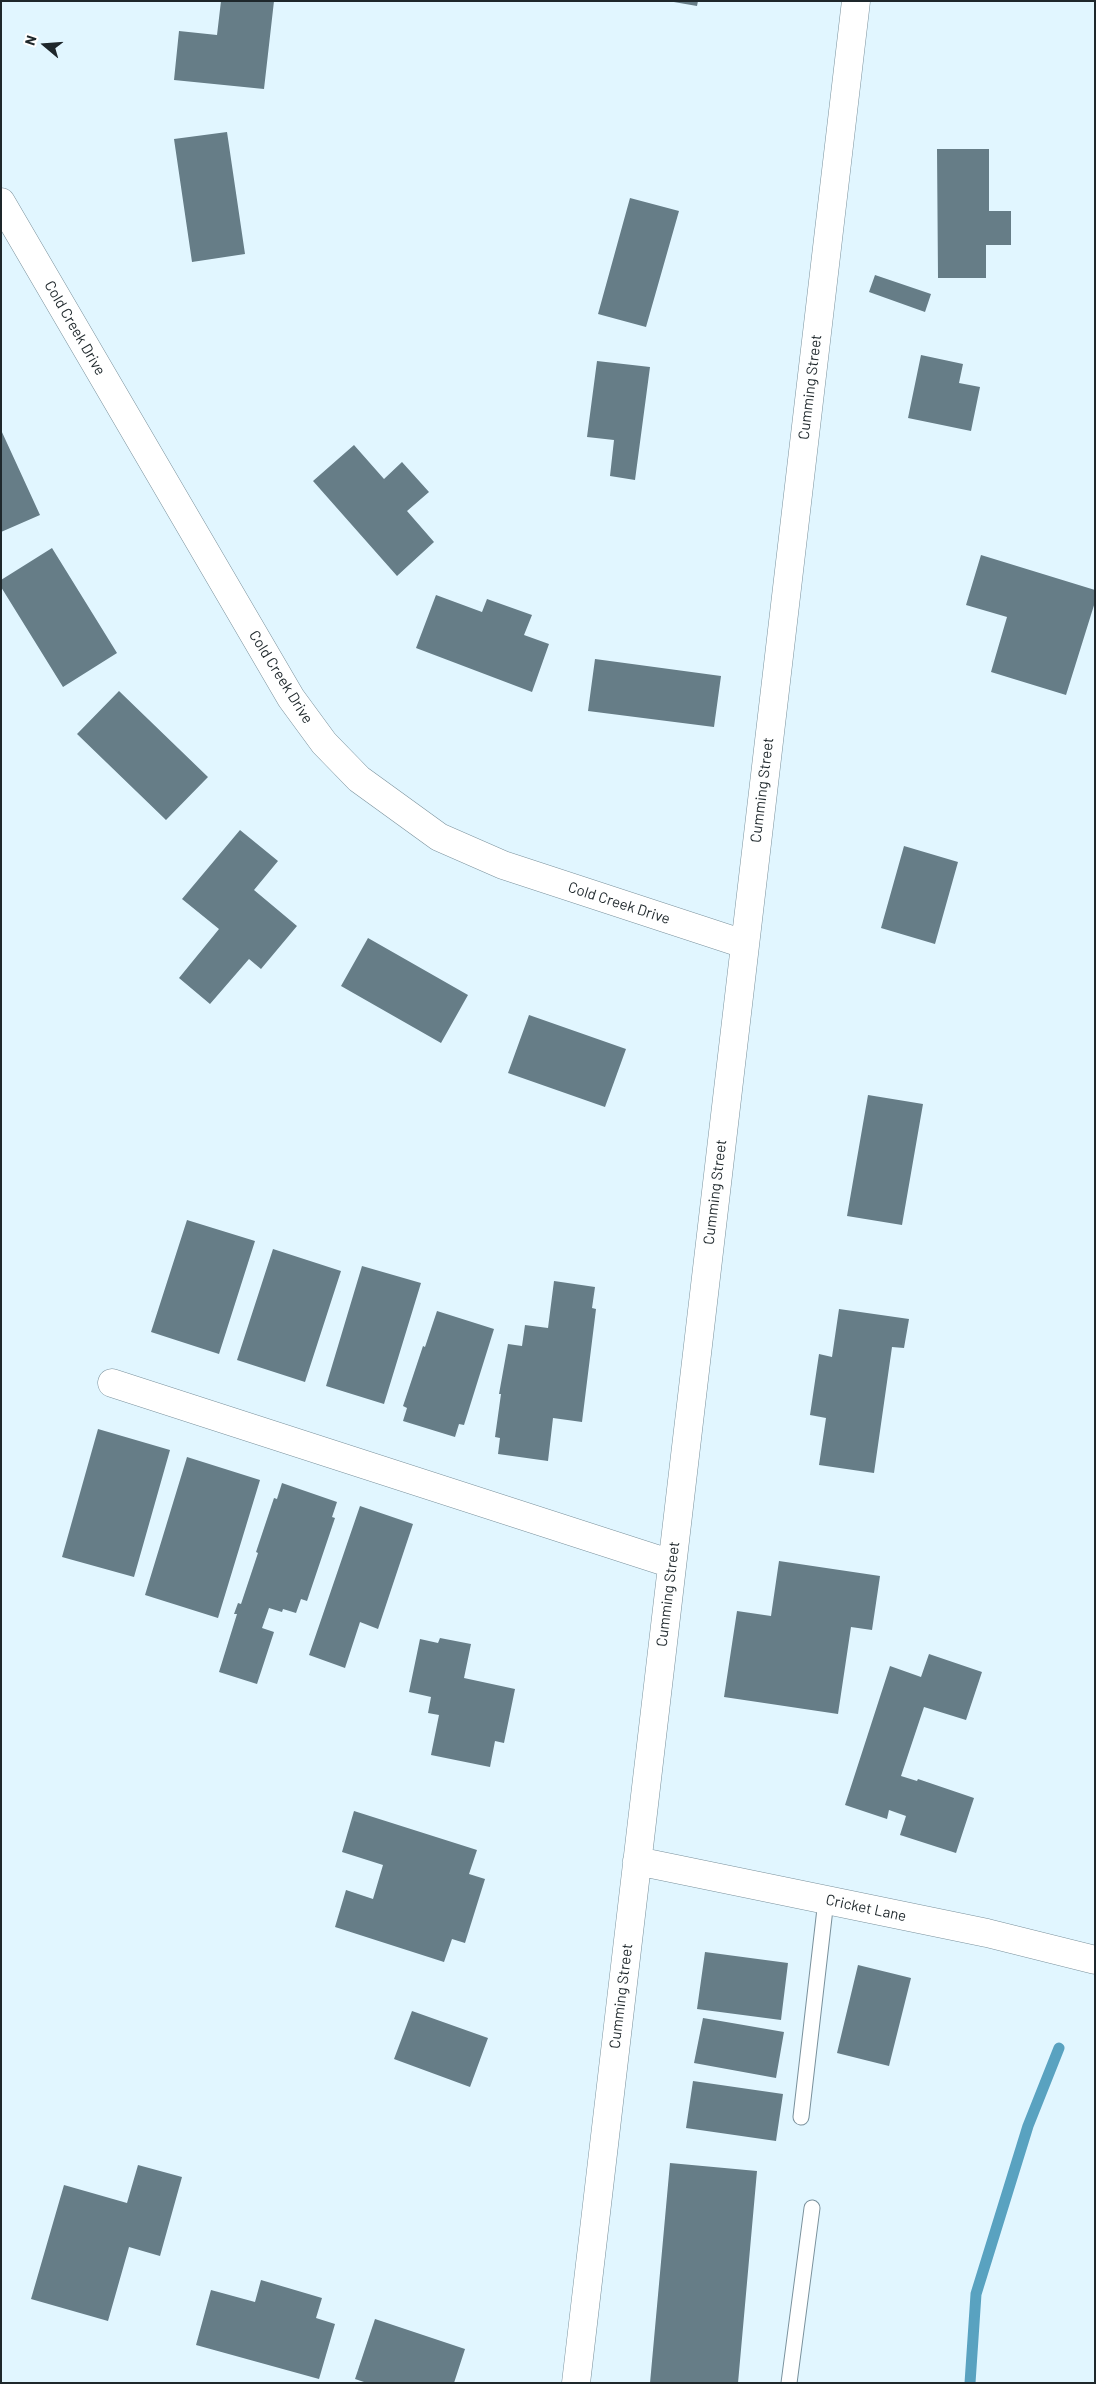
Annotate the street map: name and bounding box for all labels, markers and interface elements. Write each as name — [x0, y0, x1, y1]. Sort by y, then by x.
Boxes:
north arrow — [20, 20, 70, 70]
text: N — [21, 33, 40, 47]
street label: Cold Creek Drive — [41, 277, 109, 379]
street label: Cumming Street — [795, 333, 825, 441]
street label: Cold Creek Drive — [245, 627, 317, 727]
street label: Cumming Street — [747, 736, 777, 844]
street label: Cold Creek Drive — [566, 878, 672, 928]
street label: Cumming Street — [700, 1138, 730, 1246]
street label: Cumming Street — [653, 1540, 683, 1648]
street label: Cricket Lane — [824, 1891, 908, 1925]
street label: Cumming Street — [606, 1942, 636, 2050]

